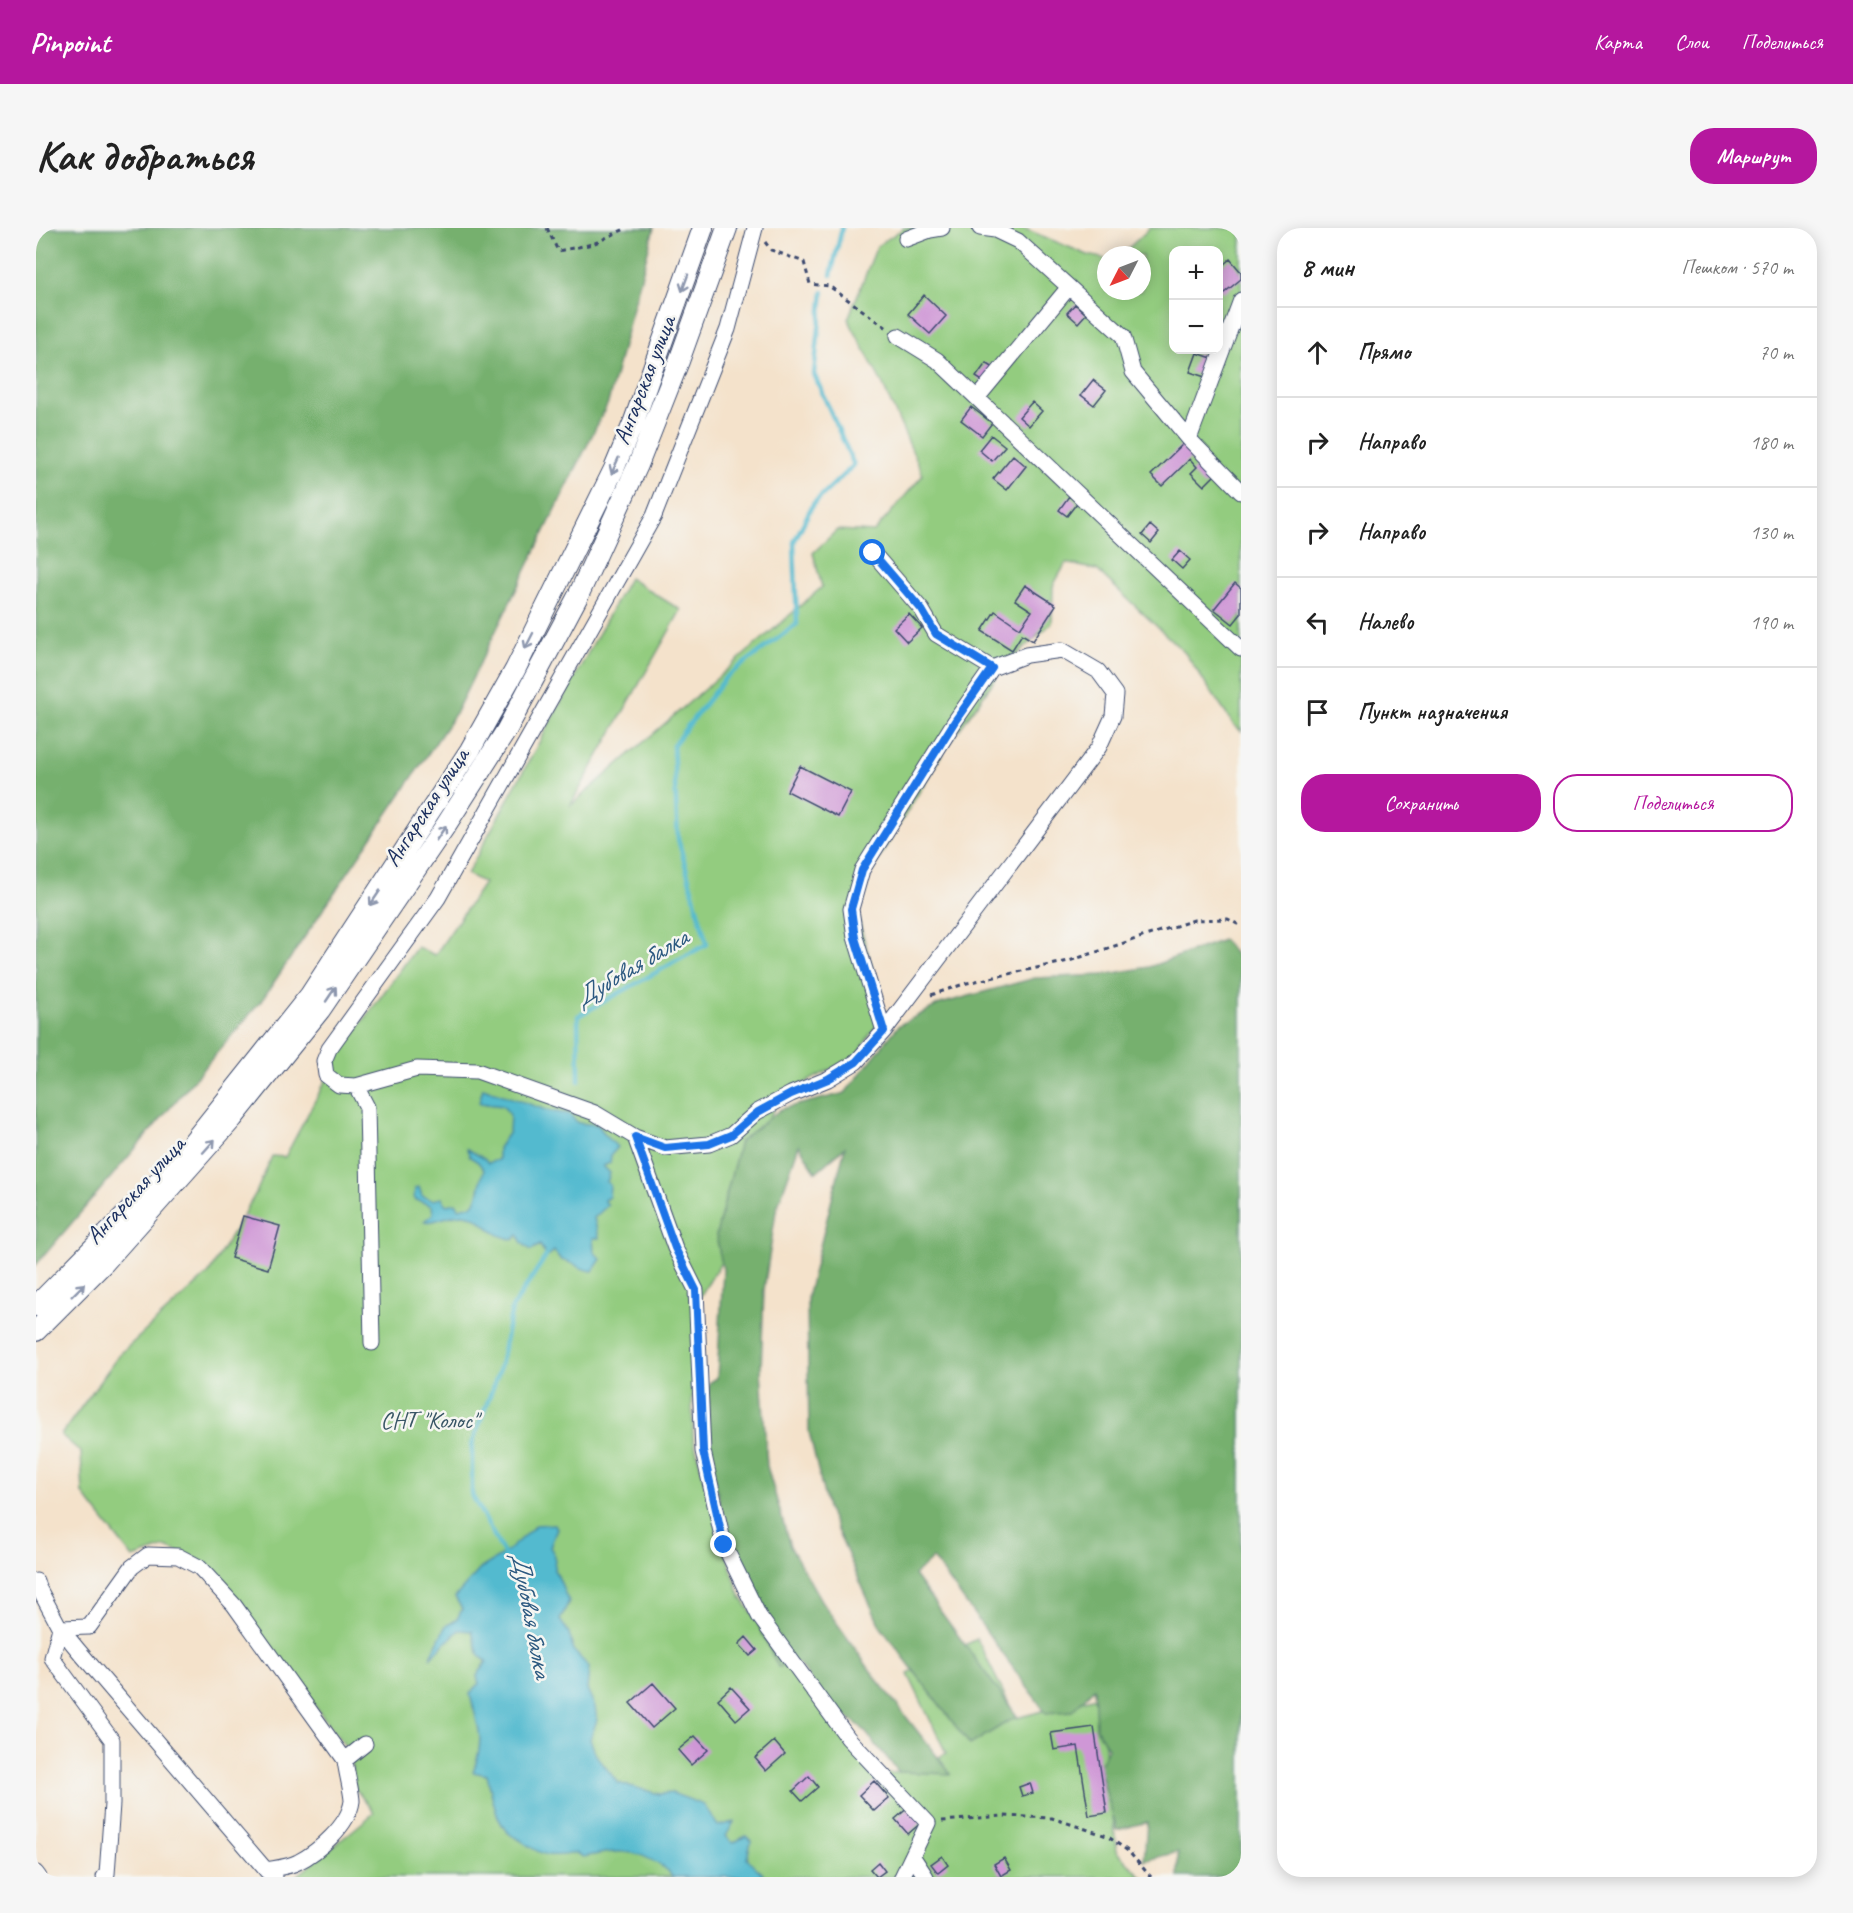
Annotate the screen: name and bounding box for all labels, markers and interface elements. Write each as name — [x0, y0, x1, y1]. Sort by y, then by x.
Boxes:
text: Pinpoint — [30, 25, 110, 60]
text: Карта — [1594, 29, 1642, 55]
text: Слои — [1675, 29, 1709, 55]
text: Поделиться — [1742, 29, 1823, 55]
button: Маршрут — [1690, 128, 1817, 184]
text: Как добраться — [36, 130, 253, 183]
north arrow — [1097, 246, 1151, 300]
map controls — [1169, 246, 1223, 354]
button: + — [1169, 246, 1223, 300]
text: 8 мин — [1301, 251, 1354, 284]
text: Пешком · 570 m — [1681, 255, 1793, 280]
one-way arrow — [678, 274, 689, 292]
button: − — [1169, 300, 1223, 354]
street label: Ангарская улица — [606, 309, 683, 449]
icon: ahead — [1301, 336, 1334, 369]
text: Прямо — [1358, 338, 1410, 366]
text: 70 m — [1759, 340, 1793, 365]
icon: right — [1301, 426, 1334, 459]
text: Направо — [1358, 428, 1425, 456]
text: 180 m — [1750, 430, 1793, 455]
one-way arrow — [609, 456, 620, 474]
icon: right — [1301, 516, 1334, 549]
text: Направо — [1358, 518, 1425, 546]
text: 130 m — [1750, 520, 1793, 545]
route start — [859, 539, 885, 565]
icon: left — [1301, 606, 1334, 639]
text: Налево — [1358, 608, 1414, 636]
text: 190 m — [1750, 610, 1793, 635]
one-way arrow — [523, 631, 535, 649]
icon: arrive — [1301, 696, 1334, 729]
text: Пункт назначения — [1358, 698, 1507, 726]
street label: Ангарская улица — [377, 740, 477, 872]
button: Сохранить — [1301, 774, 1541, 832]
button: Поделиться — [1553, 774, 1793, 832]
one-way arrow — [435, 825, 447, 841]
one-way arrow — [369, 889, 381, 905]
water label: Дубовая балка — [568, 919, 697, 1015]
one-way arrow — [325, 986, 337, 1003]
street label: Ангарская улица — [79, 1128, 193, 1250]
one-way arrow — [202, 1139, 216, 1154]
one-way arrow — [70, 1282, 85, 1297]
park label: СНТ "Колос" — [380, 1405, 483, 1435]
route end — [710, 1531, 736, 1557]
water label: Дубовая балка — [503, 1549, 560, 1683]

